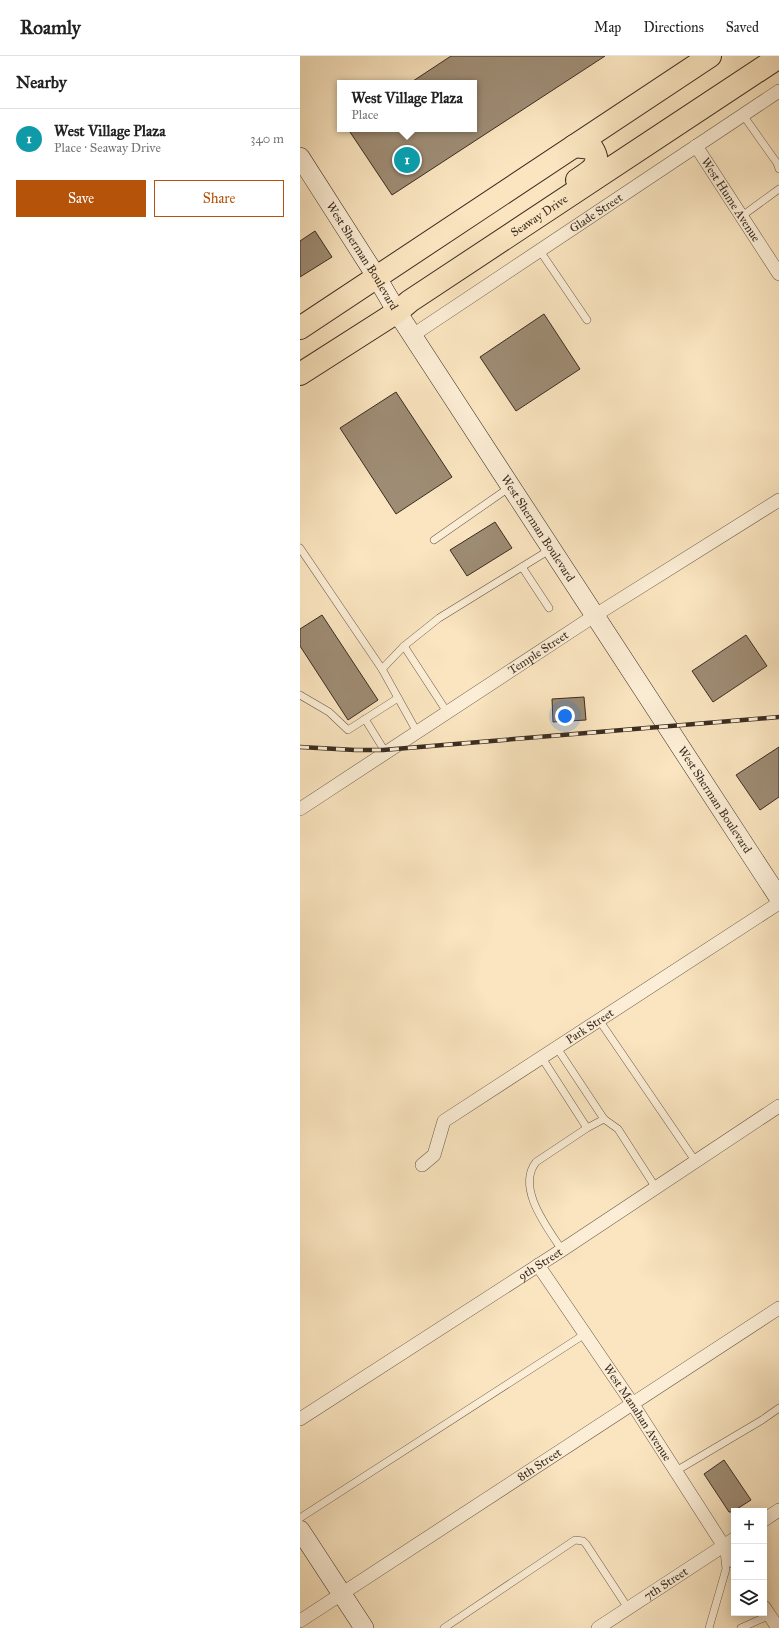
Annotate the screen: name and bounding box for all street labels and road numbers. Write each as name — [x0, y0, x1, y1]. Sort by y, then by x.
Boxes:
street label: West Hume Avenue — [698, 155, 763, 244]
street label: Glade Street — [567, 190, 626, 236]
street label: Seaway Drive — [508, 192, 570, 240]
street label: West Sherman Boulevard — [324, 199, 401, 312]
street label: West Sherman Boulevard — [498, 472, 578, 584]
street label: Temple Street — [506, 627, 572, 677]
street label: West Sherman Boulevard — [675, 744, 755, 856]
street label: Park Street — [563, 1005, 617, 1047]
street label: 9th Street — [516, 1244, 566, 1283]
street label: West Manahan Avenue — [601, 1361, 674, 1464]
street label: 8th Street — [515, 1445, 565, 1484]
street label: 7th Street — [641, 1564, 691, 1603]

